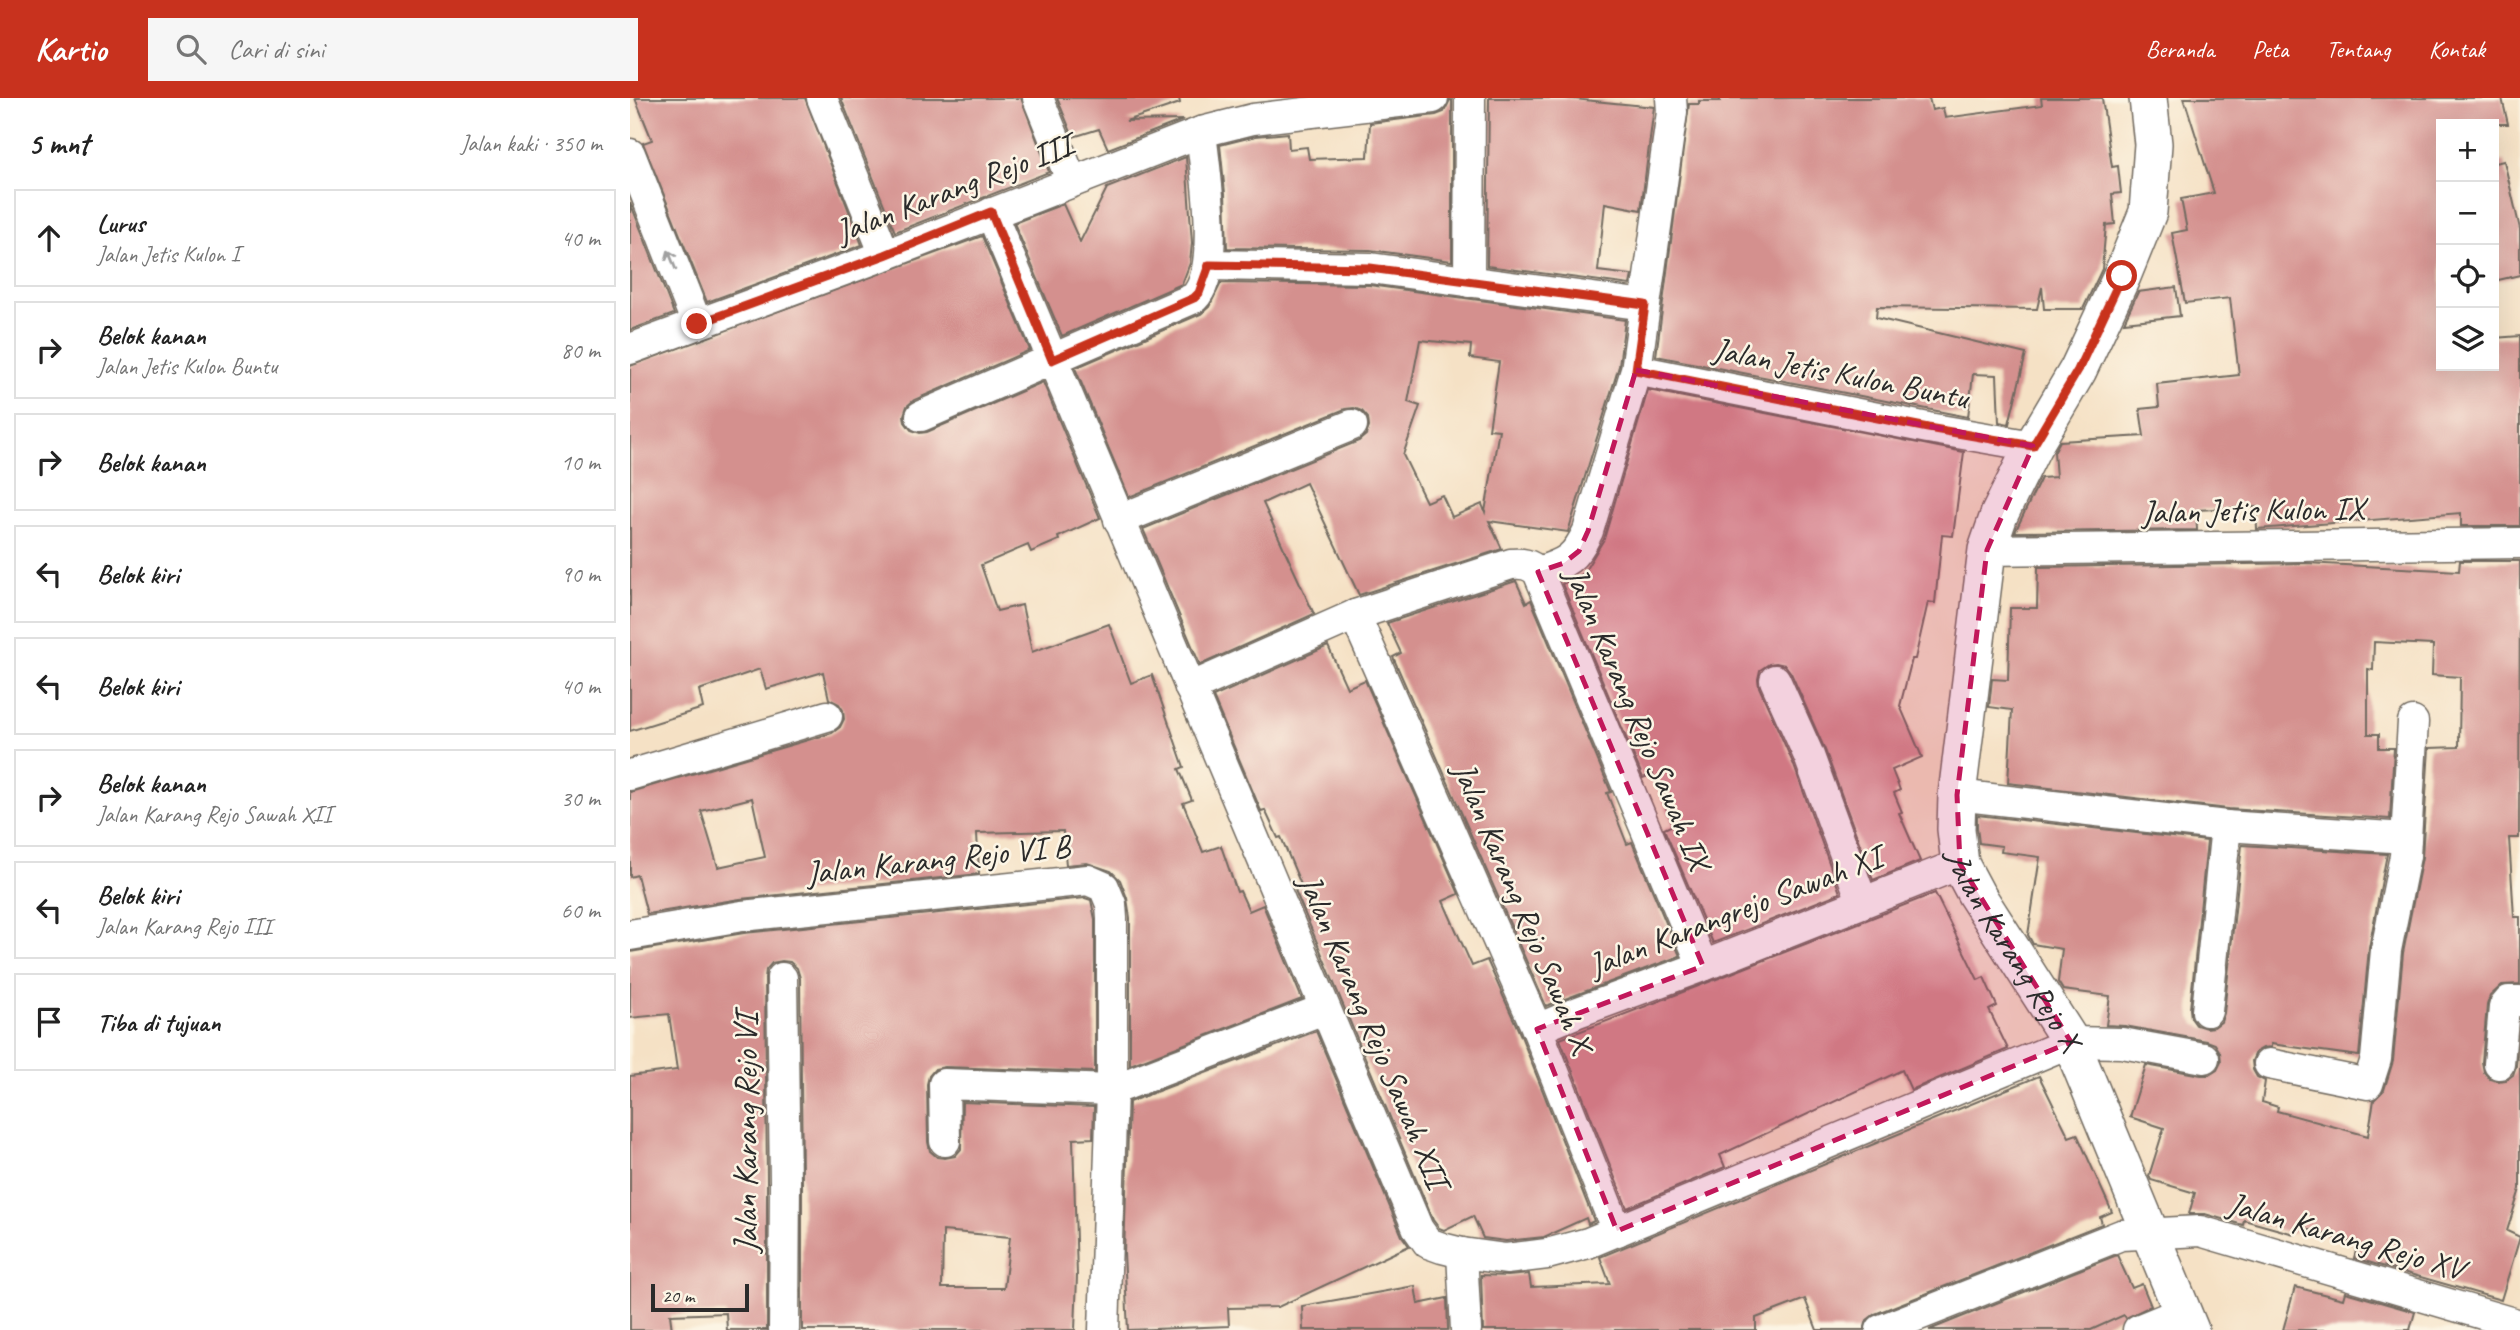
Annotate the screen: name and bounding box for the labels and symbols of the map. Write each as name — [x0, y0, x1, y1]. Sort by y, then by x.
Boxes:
street label: Jalan Karang Rejo III — [828, 121, 1085, 253]
one-way arrow — [664, 250, 677, 272]
route start — [2106, 260, 2137, 291]
route end — [681, 308, 712, 339]
street label: Jalan Jetis Kulon Buntu — [1708, 327, 1974, 419]
street label: Jalan Jetis Kulon IX — [2139, 487, 2369, 533]
street label: Jalan Karang Rejo Sawah IX — [1555, 559, 1723, 880]
street label: Jalan Karang Rejo Sawah X — [1442, 754, 1605, 1063]
street label: Jalan Karang Rejo VI B — [802, 824, 1075, 894]
street label: Jalan Karangrejo Sawah XI — [1581, 833, 1894, 987]
street label: Jalan Karang Rejo X — [1938, 848, 2093, 1061]
street label: Jalan Karang Rejo Sawah XII — [1288, 866, 1462, 1201]
street label: Jalan Karang Rejo VI — [725, 1007, 767, 1255]
street label: Jalan Karang Rejo XV — [2221, 1182, 2474, 1291]
scale bar — [651, 1281, 749, 1313]

